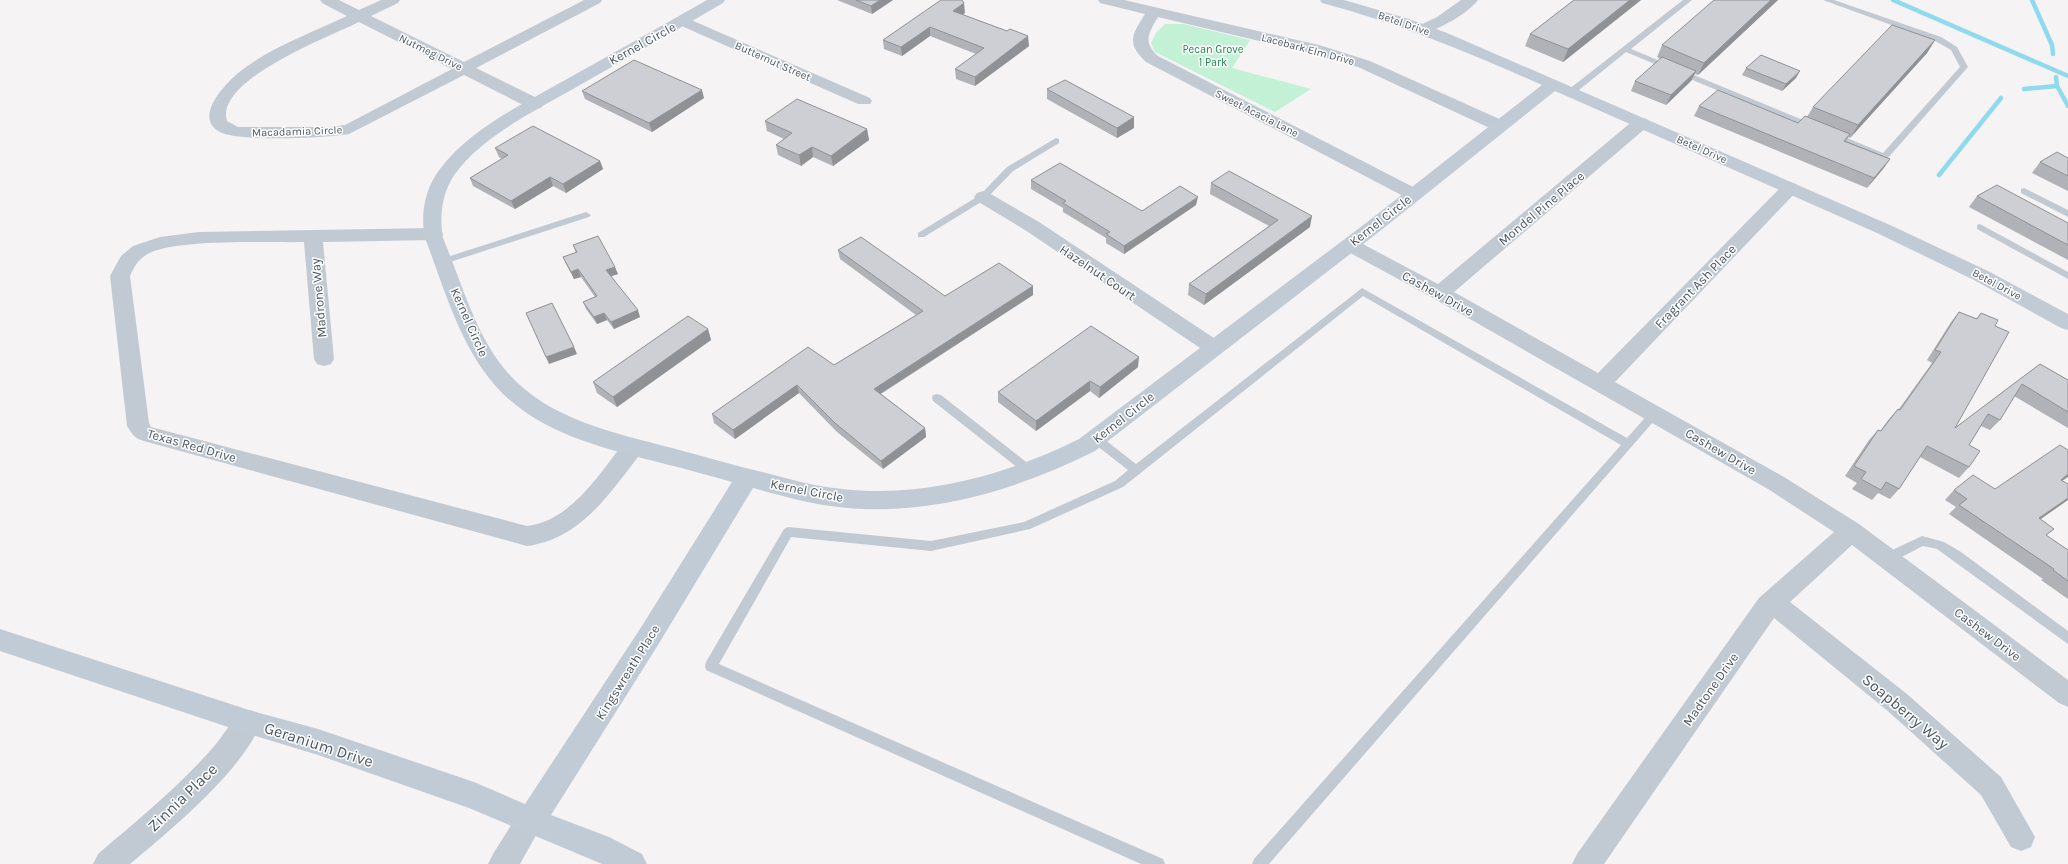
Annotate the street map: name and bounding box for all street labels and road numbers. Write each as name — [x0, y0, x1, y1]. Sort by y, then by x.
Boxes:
street label: Betel Drive — [1376, 9, 1432, 38]
street label: Kernel Circle — [606, 19, 679, 68]
street label: Lacebark Elm Drive — [1260, 31, 1356, 68]
street label: Nutmeg Drive — [397, 32, 465, 74]
street label: Butternut Street — [733, 39, 813, 84]
street label: Sweet Acacia Lane — [1213, 87, 1301, 140]
street label: Macadamia Circle — [252, 123, 343, 140]
street label: Betel Drive — [1675, 133, 1729, 166]
street label: Mondel Pine Place — [1495, 168, 1587, 249]
street label: Kernel Circle — [1346, 191, 1414, 249]
street label: Hazelnut Court — [1057, 241, 1139, 303]
street label: Fragrant Ash Place — [1652, 241, 1739, 331]
street label: Madrone Way — [308, 258, 329, 338]
street label: Betel Drive — [1970, 266, 2024, 303]
street label: Cashew Drive — [1399, 268, 1476, 319]
street label: Kernel Circle — [448, 285, 492, 359]
street label: Kernel Circle — [1089, 388, 1157, 446]
street label: Cashew Drive — [1683, 425, 1759, 478]
street label: Texas Red Drive — [146, 426, 238, 465]
street label: Kernel Circle — [769, 476, 845, 505]
street label: Cashew Drive — [1951, 605, 2024, 664]
street label: Kingswreath Place — [592, 622, 663, 722]
street label: Madtone Drive — [1680, 650, 1741, 729]
street label: Soapberry Way — [1859, 670, 1953, 753]
street label: Geranium Drive — [262, 718, 376, 771]
street label: Zinnia Place — [144, 759, 221, 835]

